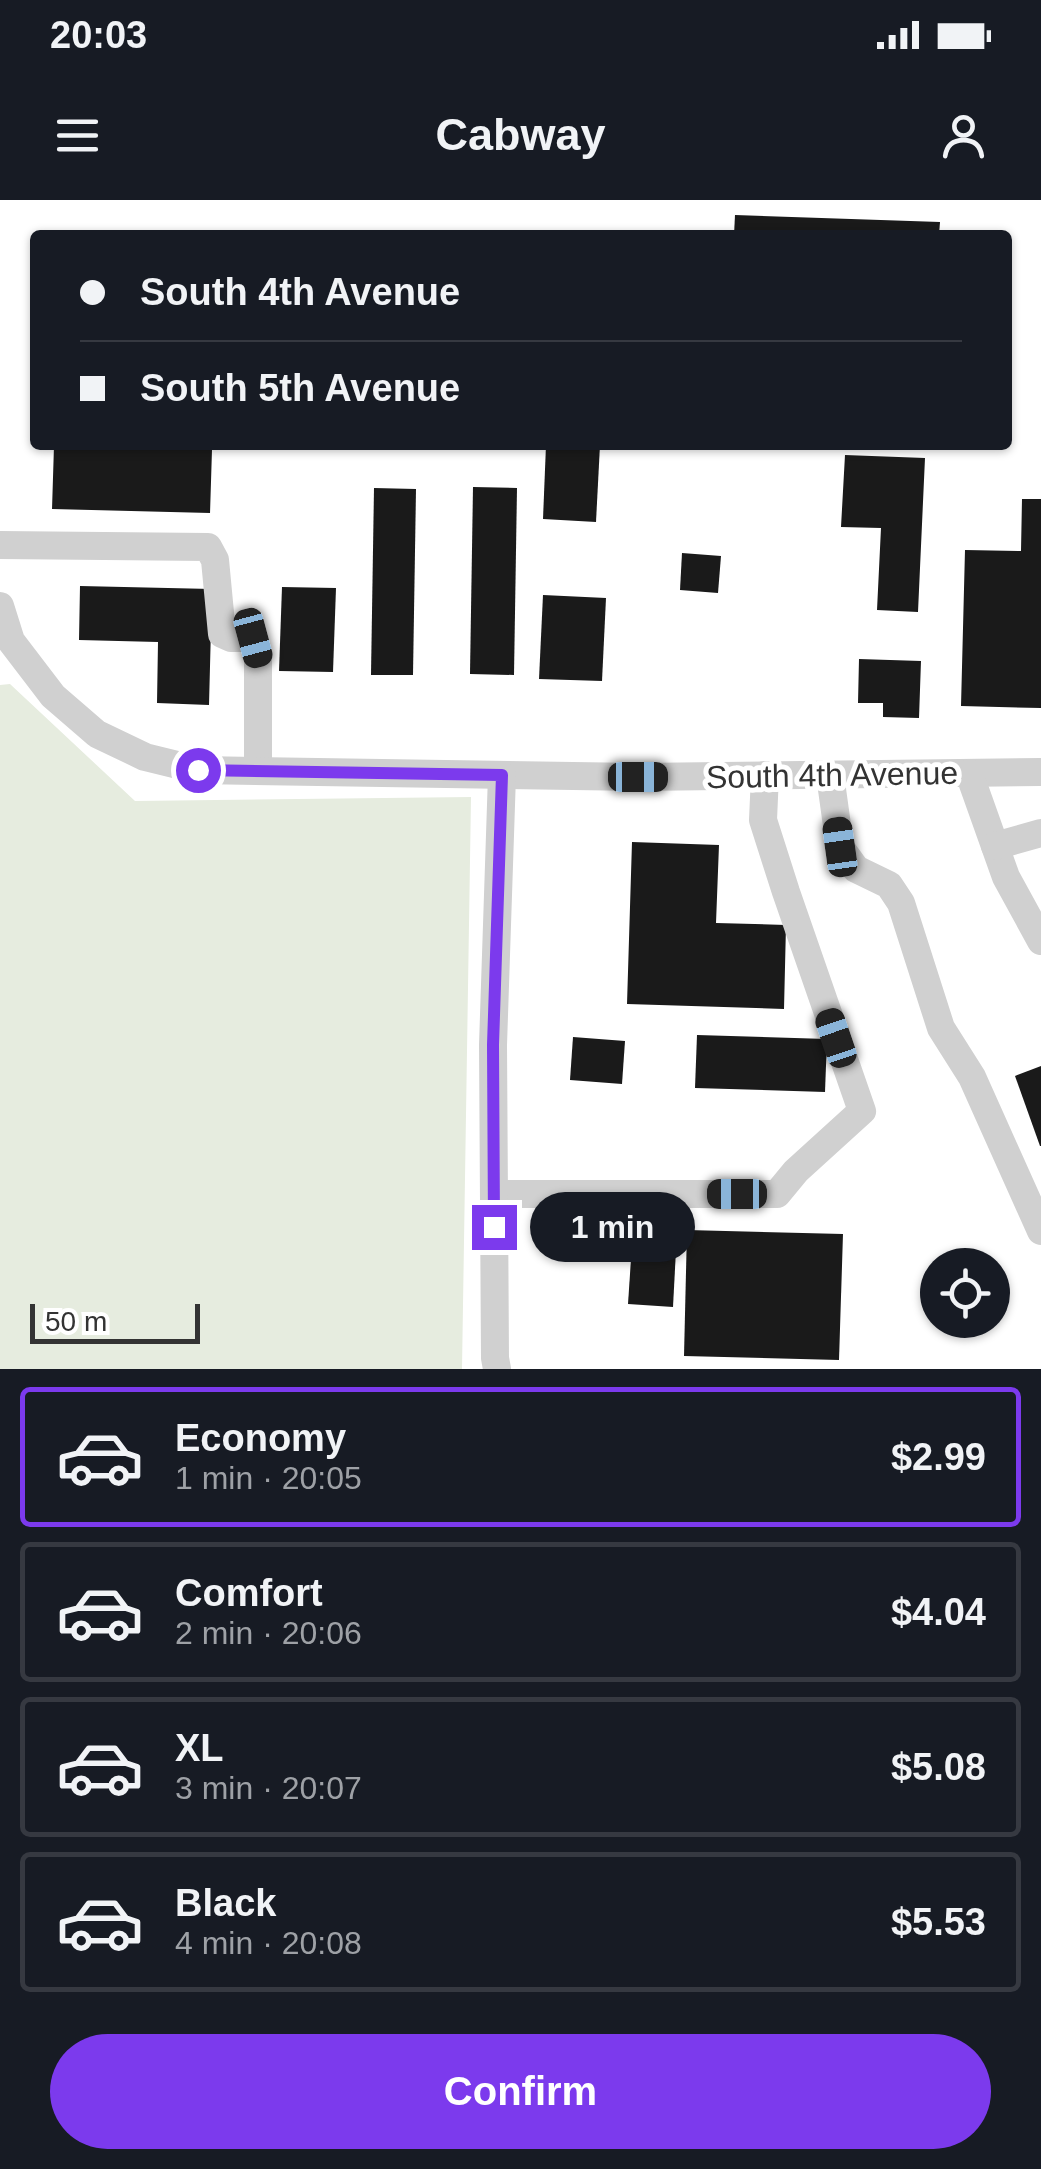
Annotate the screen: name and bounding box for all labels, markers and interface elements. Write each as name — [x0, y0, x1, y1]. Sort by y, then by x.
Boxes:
text: 20:03 — [50, 14, 147, 56]
icon: menu — [50, 108, 105, 163]
icon: person — [936, 108, 991, 163]
text: Cabway — [435, 109, 606, 160]
text: South 4th Avenue — [140, 271, 460, 313]
text: South 5th Avenue — [140, 367, 460, 409]
car — [231, 605, 275, 671]
route start — [176, 748, 221, 793]
street label: South 4th Avenue — [706, 755, 958, 795]
car — [608, 762, 668, 792]
car — [821, 815, 859, 879]
car — [812, 1005, 860, 1071]
car — [707, 1179, 767, 1209]
callout: 1 min — [529, 1192, 694, 1262]
route end — [472, 1205, 517, 1250]
text: 1 min — [571, 1209, 654, 1245]
map controls — [920, 1248, 1010, 1338]
button: locate — [920, 1248, 1010, 1338]
scale bar — [30, 1299, 200, 1344]
text: 50 m — [45, 1306, 107, 1337]
icon: car — [55, 1412, 145, 1502]
text: Economy — [175, 1417, 346, 1459]
text: $2.99 — [891, 1436, 986, 1478]
text: 1 min · 20:05 — [175, 1460, 362, 1496]
icon: car — [55, 1567, 145, 1657]
text: Comfort — [175, 1572, 323, 1614]
text: $4.04 — [891, 1591, 986, 1633]
text: 2 min · 20:06 — [175, 1615, 362, 1651]
icon: car — [55, 1722, 145, 1812]
text: XL — [175, 1727, 224, 1769]
text: $5.08 — [891, 1746, 986, 1788]
text: 3 min · 20:07 — [175, 1770, 362, 1806]
icon: car — [55, 1877, 145, 1967]
text: Black — [175, 1882, 276, 1924]
text: $5.53 — [891, 1901, 986, 1943]
text: 4 min · 20:08 — [175, 1925, 362, 1961]
button: Confirm — [50, 2034, 991, 2149]

